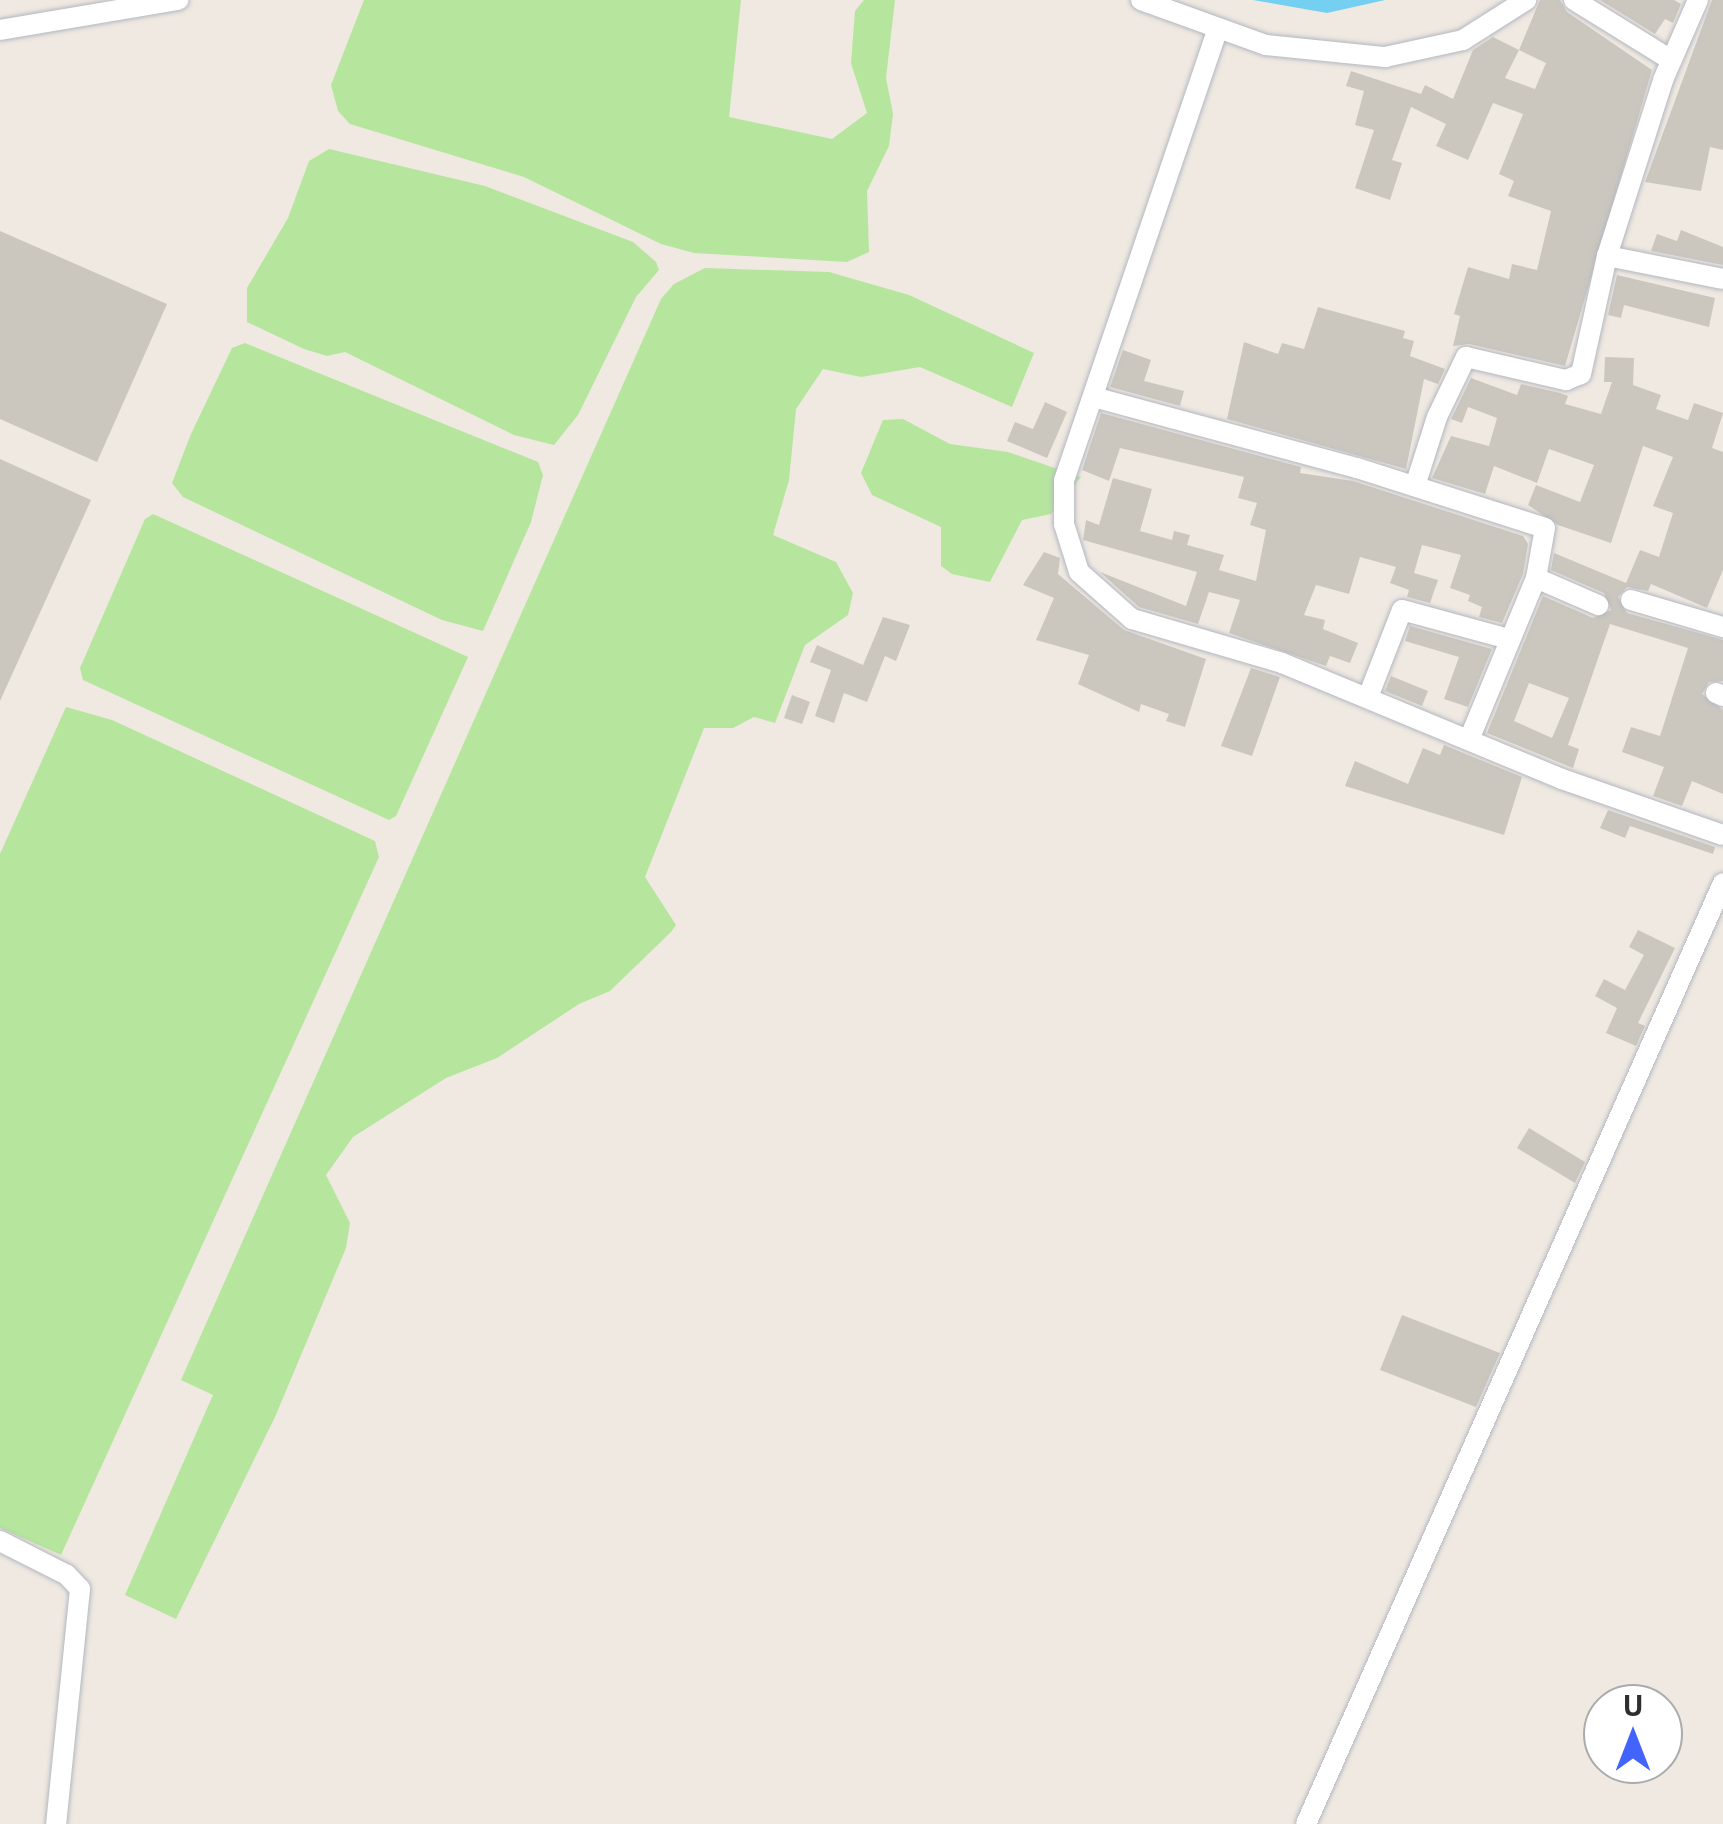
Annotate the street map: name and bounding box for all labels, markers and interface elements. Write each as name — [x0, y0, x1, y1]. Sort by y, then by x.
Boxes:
north arrow — [1583, 1684, 1683, 1784]
text: U — [1623, 1689, 1643, 1722]

